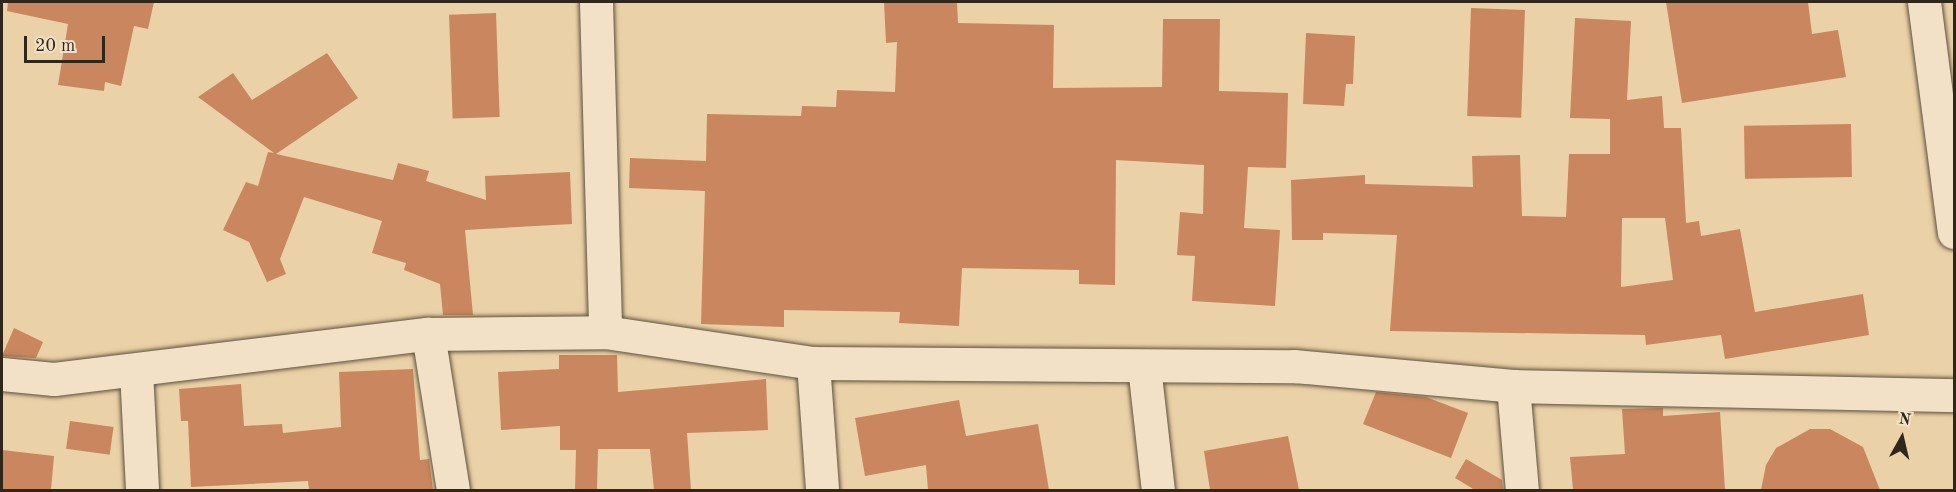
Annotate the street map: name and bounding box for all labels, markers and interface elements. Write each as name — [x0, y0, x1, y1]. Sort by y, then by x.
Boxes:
scale bar — [27, 24, 108, 62]
text: 20 m — [35, 37, 75, 55]
north arrow — [1872, 408, 1932, 468]
text: N — [1897, 411, 1912, 429]

